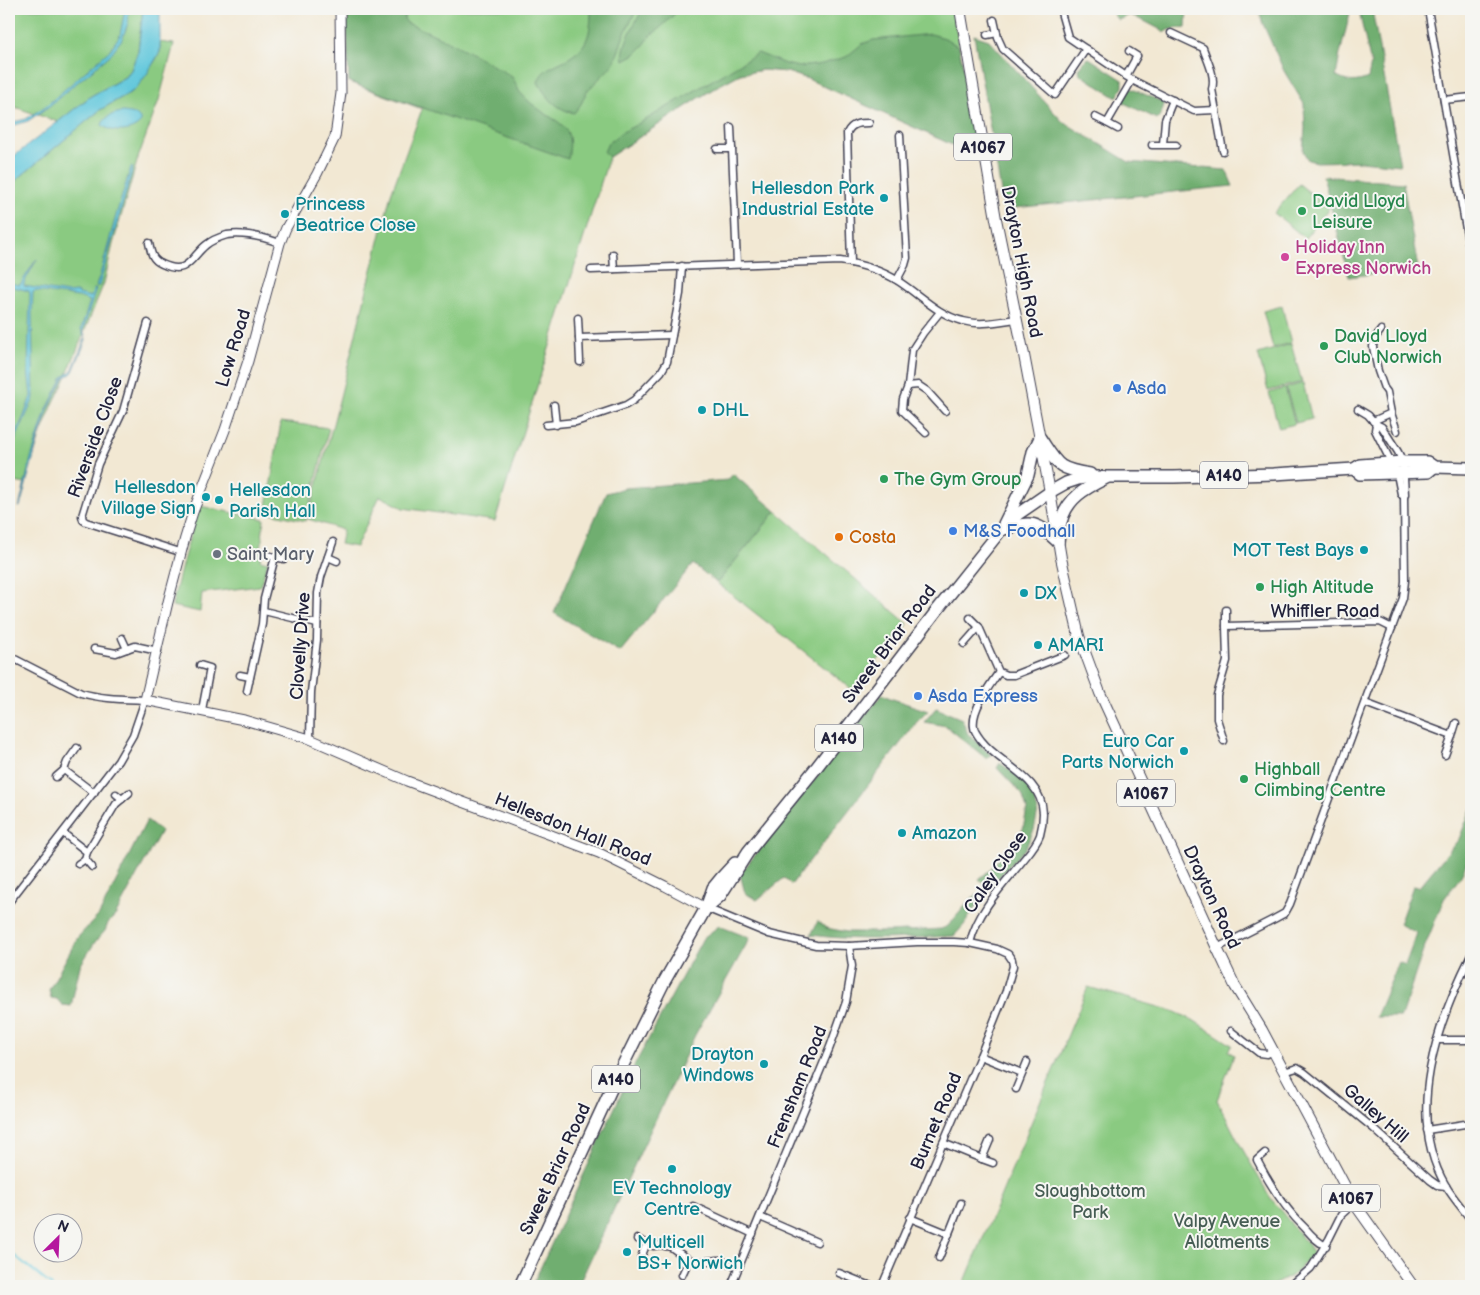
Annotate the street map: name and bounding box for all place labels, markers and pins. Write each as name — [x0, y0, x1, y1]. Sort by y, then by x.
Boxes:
place label: Hellesdon Park Industrial Estate — [742, 178, 874, 220]
place label: David Lloyd Leisure — [1312, 191, 1405, 233]
marker: Hellesdon Park Industrial Estate — [878, 192, 890, 204]
place label: Princess Beatrice Close — [295, 194, 416, 236]
marker: David Lloyd Leisure — [1296, 205, 1308, 217]
marker: Princess Beatrice Close — [279, 208, 291, 220]
place label: Holiday Inn Express Norwich — [1295, 237, 1431, 279]
marker: Holiday Inn Express Norwich — [1279, 251, 1291, 263]
place label: David Lloyd Club Norwich — [1334, 326, 1442, 368]
marker: David Lloyd Club Norwich — [1318, 340, 1330, 352]
place label: Asda — [1127, 378, 1167, 399]
marker: Asda — [1111, 382, 1123, 394]
place label: DHL — [712, 400, 749, 421]
marker: DHL — [696, 404, 708, 416]
place label: The Gym Group — [894, 469, 1021, 490]
marker: The Gym Group — [878, 473, 890, 485]
place label: Hellesdon Village Sign — [101, 477, 196, 519]
place label: Hellesdon Parish Hall — [229, 480, 316, 522]
marker: Hellesdon Village Sign — [200, 491, 212, 503]
marker: Hellesdon Parish Hall — [213, 494, 225, 506]
place label: M&S Foodhall — [963, 521, 1075, 542]
marker: M&S Foodhall — [947, 525, 959, 537]
place label: Costa — [849, 527, 896, 548]
marker: Costa — [833, 531, 845, 543]
place label: MOT Test Bays — [1232, 540, 1354, 561]
place label: Saint Mary — [227, 544, 315, 565]
marker: MOT Test Bays — [1358, 544, 1370, 556]
marker: Saint Mary — [211, 548, 223, 560]
place label: High Altitude — [1270, 577, 1374, 598]
marker: High Altitude — [1254, 581, 1266, 593]
place label: DX — [1034, 583, 1058, 604]
marker: DX — [1018, 587, 1030, 599]
place label: AMARI — [1048, 635, 1104, 656]
marker: AMARI — [1032, 639, 1044, 651]
place label: Asda Express — [928, 686, 1038, 707]
marker: Asda Express — [912, 690, 924, 702]
place label: Euro Car Parts Norwich — [1061, 731, 1174, 773]
marker: Euro Car Parts Norwich — [1178, 745, 1190, 757]
place label: Highball Climbing Centre — [1254, 759, 1386, 801]
marker: Highball Climbing Centre — [1238, 773, 1250, 785]
place label: Amazon — [912, 823, 977, 844]
marker: Amazon — [896, 827, 908, 839]
place label: Drayton Windows — [683, 1044, 754, 1086]
marker: Drayton Windows — [758, 1058, 770, 1070]
marker: EV Technology Centre — [666, 1163, 678, 1175]
place label: EV Technology Centre — [612, 1178, 733, 1220]
place label: Multicell BS+ Norwich — [637, 1232, 743, 1274]
marker: Multicell BS+ Norwich — [621, 1246, 633, 1258]

